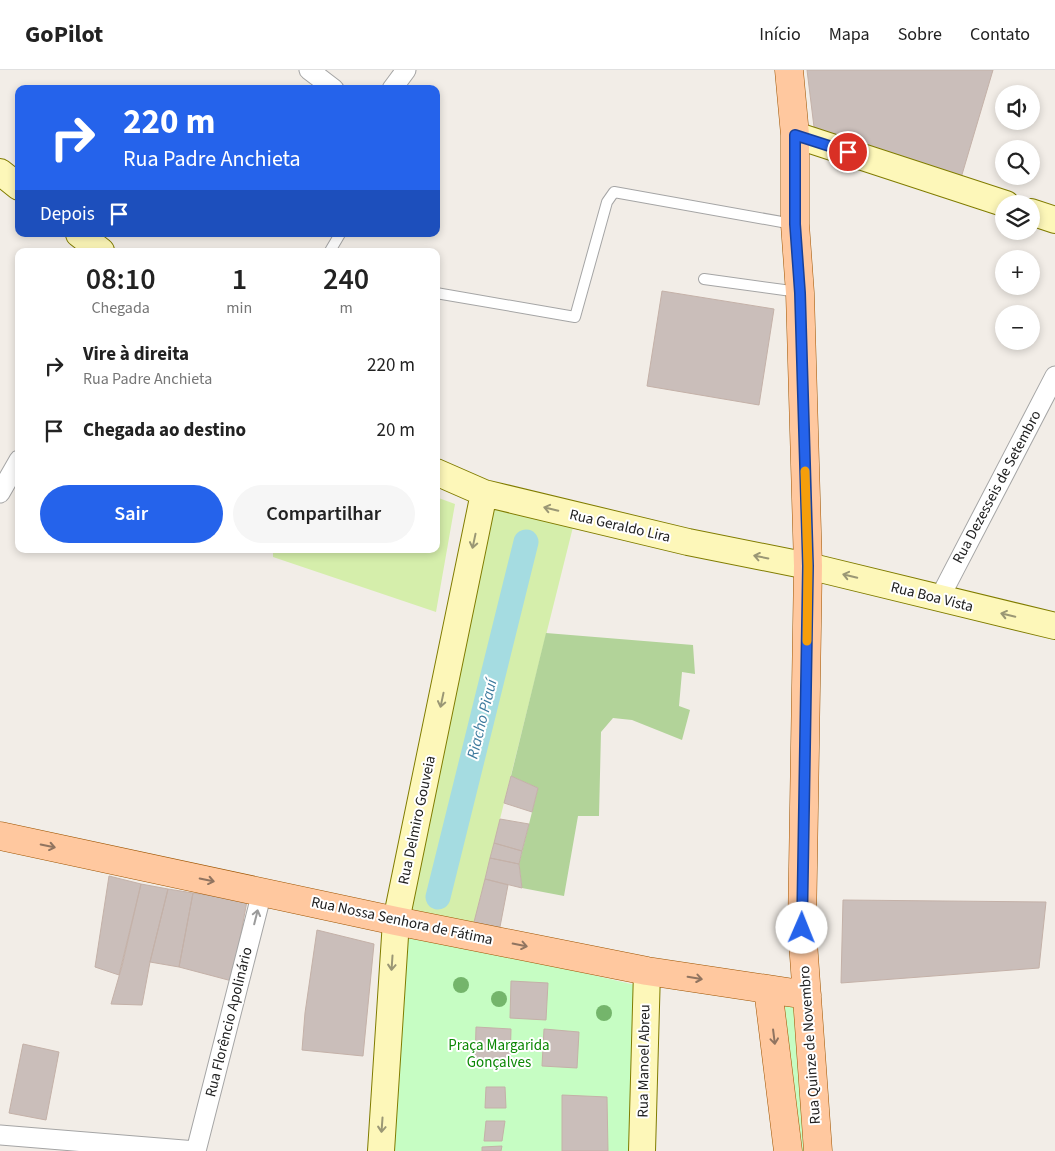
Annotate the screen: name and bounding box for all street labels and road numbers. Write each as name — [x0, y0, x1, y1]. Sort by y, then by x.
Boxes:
street label: Rua Dezesseis de Setembro — [948, 407, 1046, 567]
street label: Rua Geraldo Lira — [567, 504, 673, 548]
street label: Rua Boa Vista — [889, 577, 975, 617]
street label: Rua Delmiro Gouveia — [393, 754, 441, 886]
street label: Rua Nossa Senhora de Fátima — [309, 891, 495, 951]
street label: Rua Florêncio Apolinário — [200, 945, 258, 1099]
street label: Rua Quinze de Novembro — [794, 965, 826, 1125]
street label: Rua Manoel Abreu — [633, 1004, 655, 1118]

